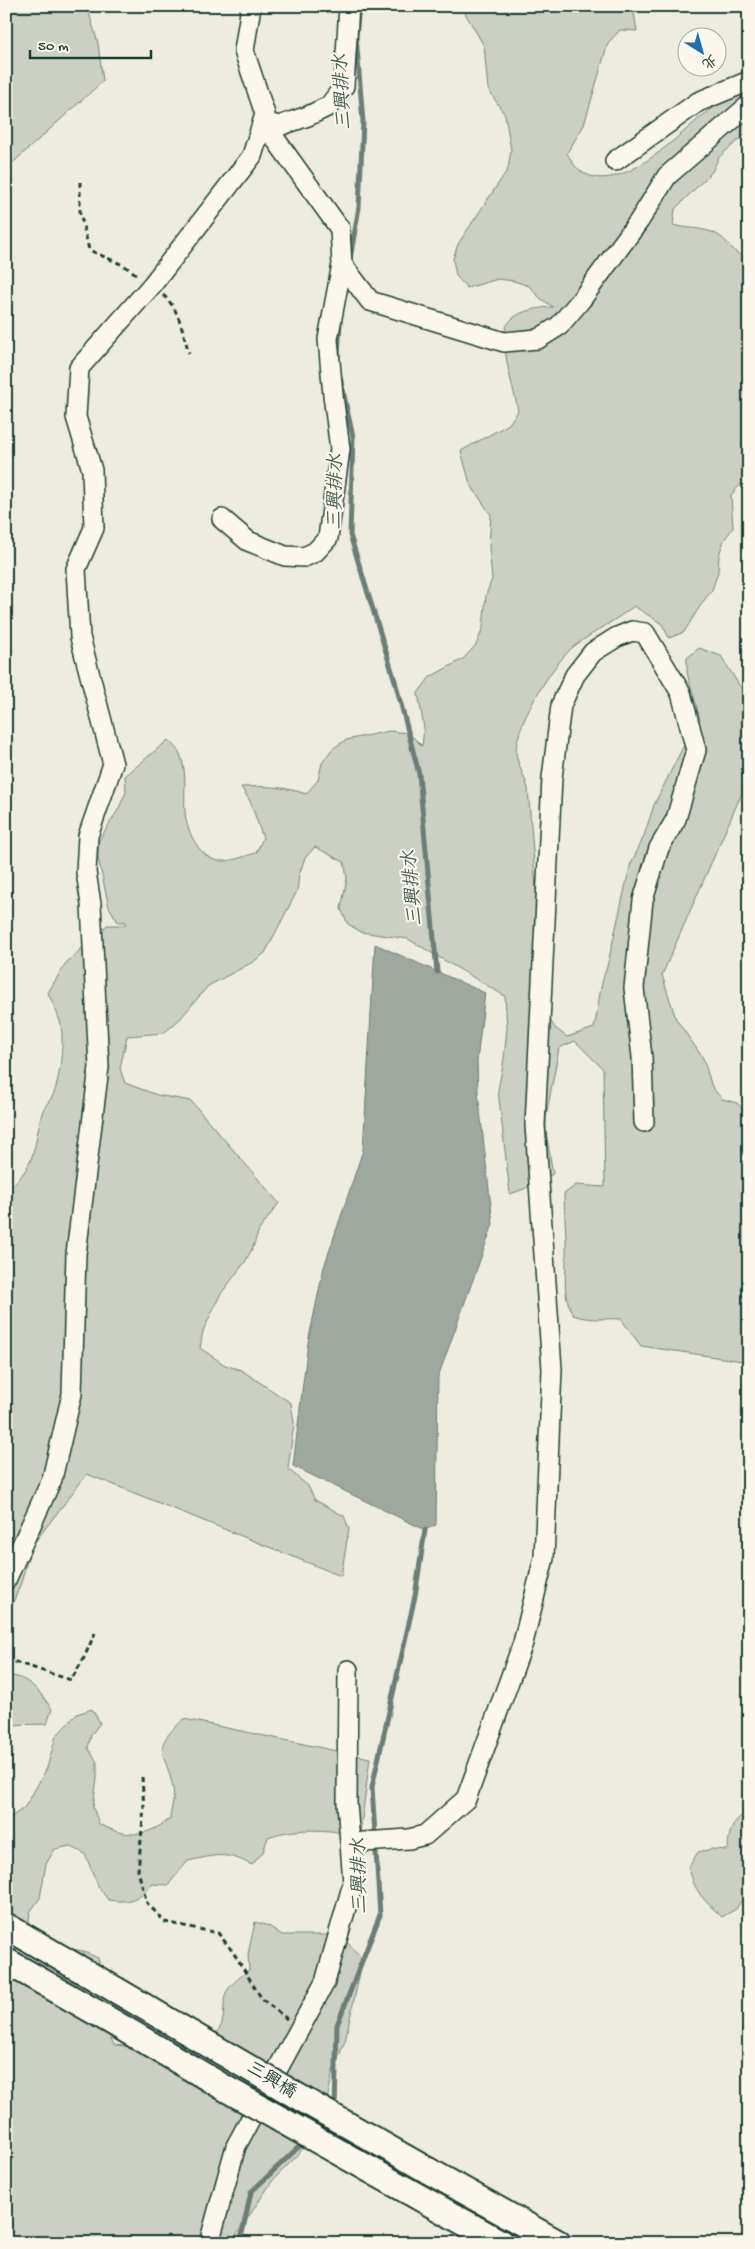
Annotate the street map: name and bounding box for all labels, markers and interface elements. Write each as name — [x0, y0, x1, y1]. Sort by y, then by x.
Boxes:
scale bar — [30, 28, 151, 60]
north arrow — [678, 28, 728, 78]
text: 50 m — [38, 38, 69, 56]
text: 北 — [698, 49, 719, 71]
water label: 三興排水 — [329, 52, 357, 131]
water label: 三興排水 — [324, 453, 349, 530]
water label: 三興排水 — [398, 848, 429, 927]
water label: 三興排水 — [348, 1837, 373, 1914]
street label: 三興橋 — [242, 2057, 300, 2104]

